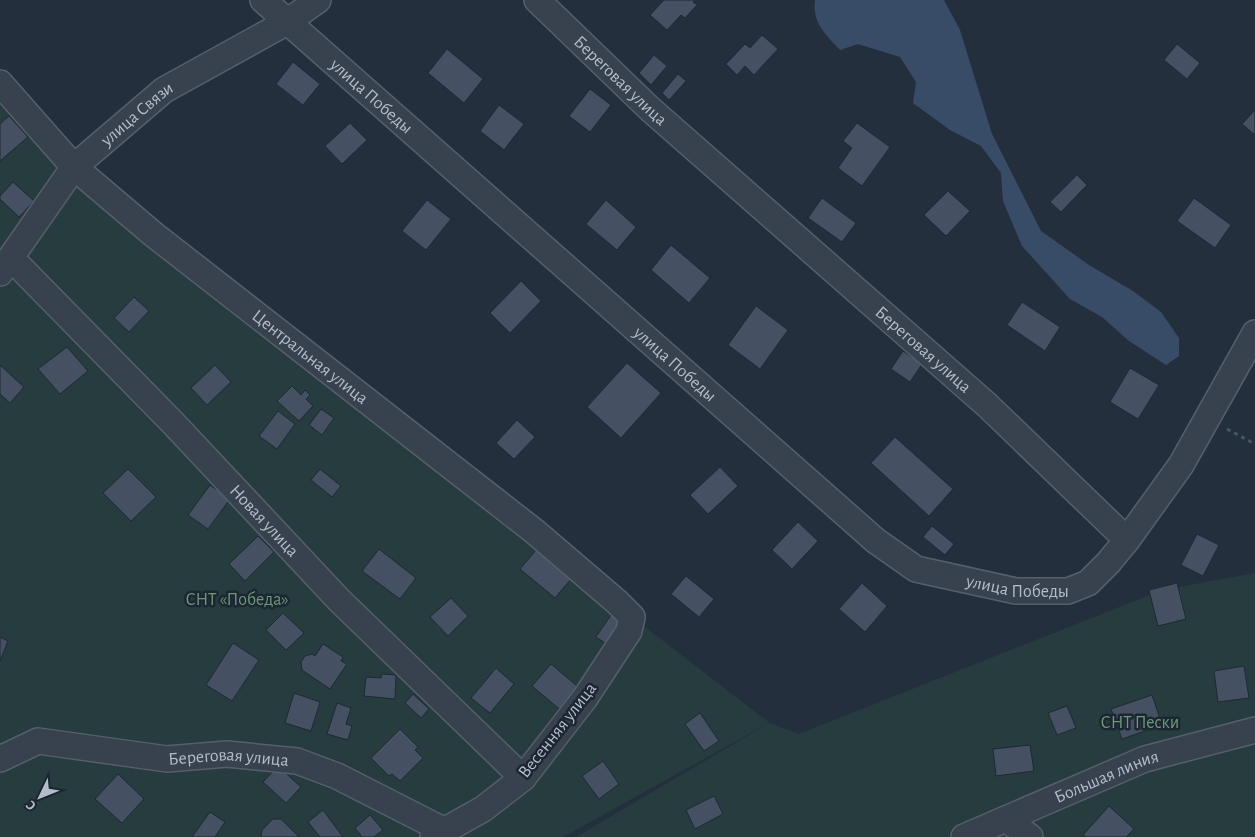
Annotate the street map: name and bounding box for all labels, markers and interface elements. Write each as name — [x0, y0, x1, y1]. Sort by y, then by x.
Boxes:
street label: Береговая улица — [570, 33, 670, 129]
street label: улица Победы — [326, 55, 416, 138]
street label: улица Связи — [97, 79, 176, 150]
street label: Береговая улица — [871, 303, 974, 397]
street label: Центральная улица — [248, 307, 371, 408]
street label: улица Победы — [629, 323, 719, 406]
street label: Новая улица — [226, 482, 302, 561]
street label: улица Победы — [964, 572, 1069, 601]
park label: СНТ «Победа» — [185, 590, 289, 609]
street label: Весенняя улица — [515, 680, 600, 782]
park label: СНТ Пески — [1101, 714, 1179, 732]
street label: Береговая улица — [167, 746, 290, 770]
street label: Большая линия — [1052, 748, 1161, 807]
north arrow — [15, 772, 65, 822]
text: С — [23, 797, 39, 813]

